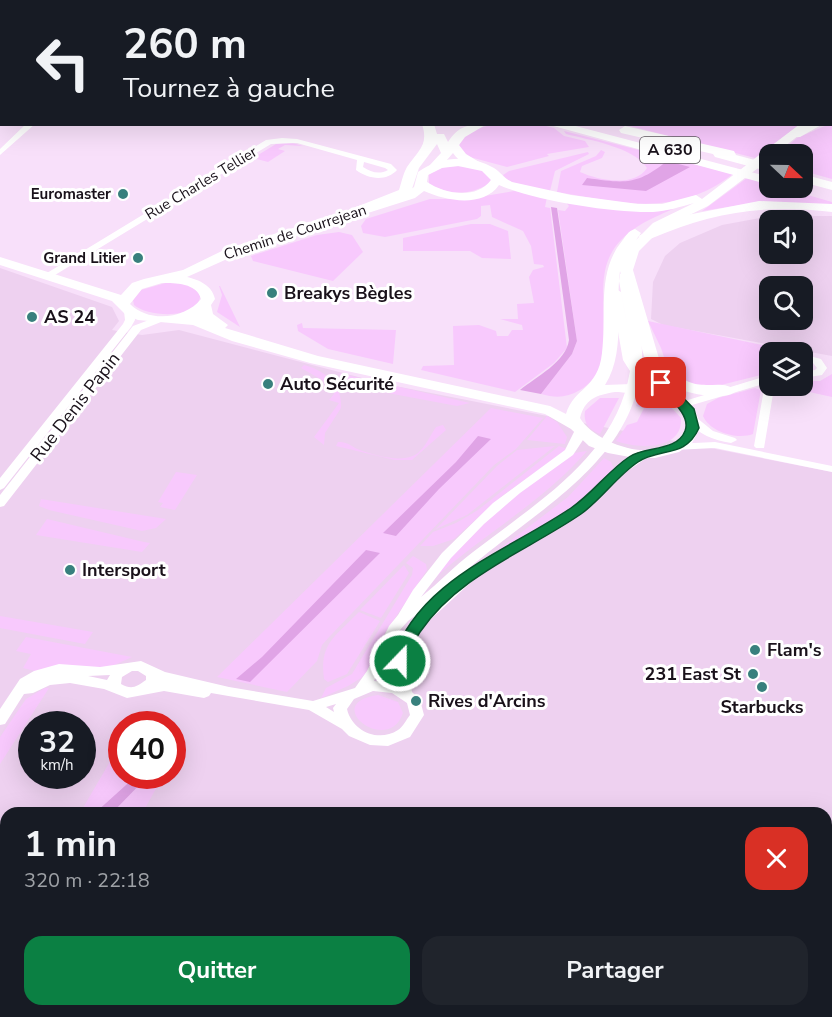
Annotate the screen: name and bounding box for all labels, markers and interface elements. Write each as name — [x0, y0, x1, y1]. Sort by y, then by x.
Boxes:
text: 260 m — [123, 16, 247, 73]
icon: left — [24, 24, 102, 102]
text: Tournez à gauche — [123, 70, 335, 107]
road number: A 630 — [640, 137, 700, 163]
street label: Rue Charles Tellier — [141, 141, 261, 224]
north arrow — [759, 144, 813, 198]
map controls — [759, 144, 813, 396]
place label: Euromaster — [31, 184, 111, 204]
marker: Euromaster — [116, 187, 130, 201]
street label: Chemin de Courrejean — [221, 199, 369, 265]
button: sound — [759, 210, 813, 264]
place label: Grand Litier — [43, 248, 126, 268]
marker: Grand Litier — [131, 251, 145, 265]
button: search — [759, 276, 813, 330]
place label: Breakys Bègles — [284, 281, 413, 305]
marker: Breakys Bègles — [265, 286, 279, 300]
place label: AS 24 — [44, 305, 95, 329]
marker: AS 24 — [25, 310, 39, 324]
button: layers — [759, 342, 813, 396]
street label: Rue Denis Papin — [25, 347, 125, 467]
pin — [635, 357, 686, 408]
icon: arrive — [644, 366, 677, 399]
place label: Auto Sécurité — [280, 372, 394, 396]
marker: Auto Sécurité — [261, 377, 275, 391]
place label: Intersport — [82, 558, 166, 582]
marker: Intersport — [63, 563, 77, 577]
position arrow — [368, 629, 432, 693]
place label: Flam's — [767, 638, 822, 662]
marker: Flam's — [748, 643, 762, 657]
place label: 231 East St — [645, 662, 741, 686]
marker: 231 East St — [746, 667, 760, 681]
marker: Starbucks — [755, 680, 769, 694]
place label: Rives d'Arcins — [428, 689, 546, 713]
marker: Rives d'Arcins — [409, 694, 423, 708]
place label: Starbucks — [720, 695, 804, 719]
speed limit sign: 40 — [108, 711, 186, 789]
text: 32 — [39, 722, 75, 763]
text: km/h — [40, 755, 74, 775]
text: 1 min — [24, 820, 117, 869]
button: close — [745, 827, 808, 890]
text: 320 m · 22:18 — [24, 867, 150, 894]
button: Quitter — [24, 936, 410, 1005]
button: Partager — [422, 936, 808, 1005]

